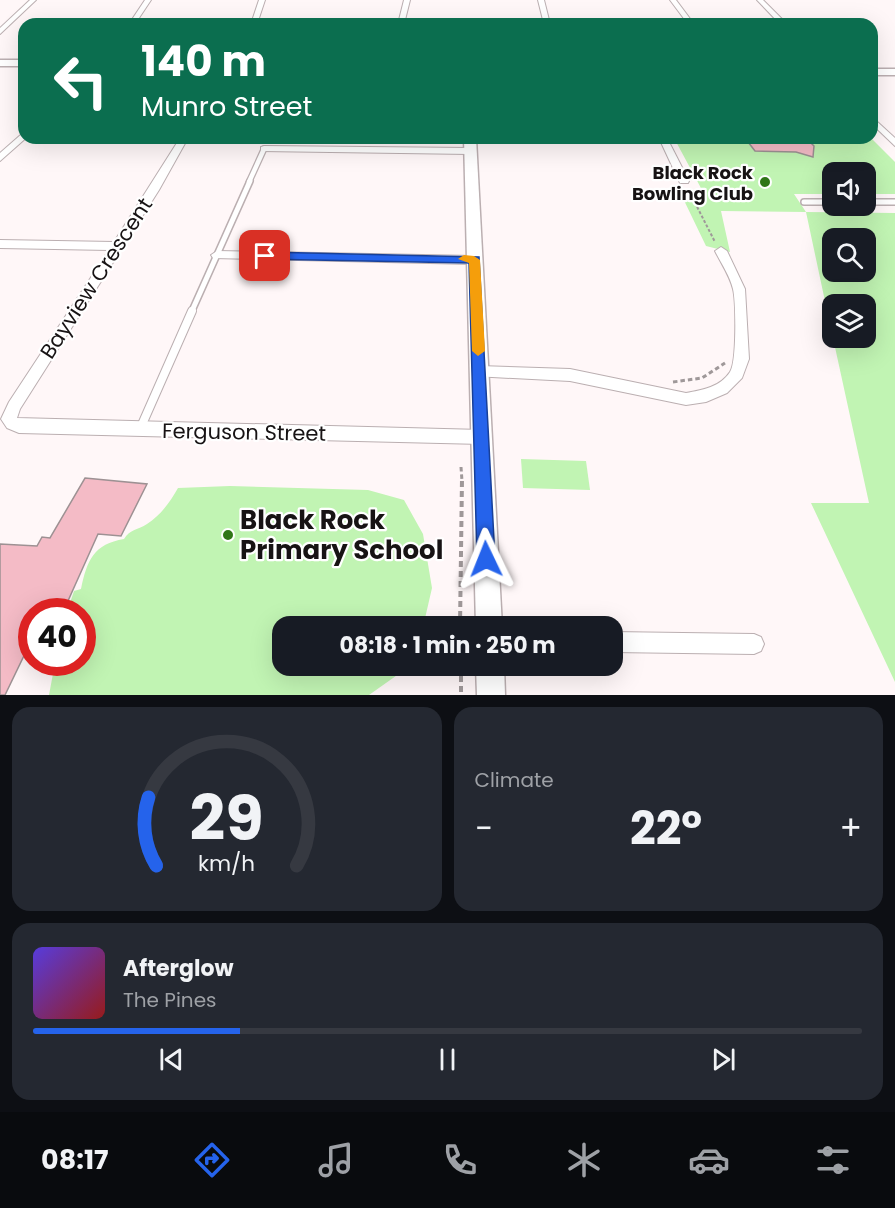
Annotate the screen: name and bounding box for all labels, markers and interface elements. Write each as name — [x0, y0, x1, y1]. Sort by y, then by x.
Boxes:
text: 140 m — [141, 32, 266, 91]
icon: left — [42, 42, 120, 120]
text: Munro Street — [141, 88, 312, 125]
place label: Black Rock Bowling Club — [632, 160, 754, 206]
map controls — [822, 162, 876, 348]
button: sound — [822, 162, 876, 216]
marker: Black Rock Bowling Club — [758, 175, 772, 189]
street label: Bayview Crescent — [33, 192, 159, 364]
button: search — [822, 228, 876, 282]
pin — [239, 230, 290, 281]
icon: arrive — [248, 239, 281, 272]
button: layers — [822, 294, 876, 348]
street label: Ferguson Street — [162, 416, 326, 448]
place label: Black Rock Primary School — [240, 502, 443, 568]
position arrow — [454, 527, 518, 591]
marker: Black Rock Primary School — [221, 528, 235, 542]
speed limit sign: 40 — [18, 598, 96, 676]
text: 08:18 · 1 min · 250 m — [340, 630, 555, 661]
text: Climate — [475, 766, 554, 794]
text: 29 — [190, 774, 264, 862]
text: 22° — [630, 797, 702, 860]
text: − — [475, 805, 493, 852]
text: + — [839, 805, 862, 852]
text: km/h — [198, 848, 255, 879]
text: Afterglow — [123, 953, 234, 984]
text: The Pines — [123, 986, 217, 1014]
icon: previous — [155, 1043, 188, 1076]
icon: pause — [431, 1043, 464, 1076]
icon: next — [707, 1043, 740, 1076]
icon: directions — [191, 1139, 233, 1181]
icon: music — [315, 1139, 357, 1181]
icon: phone — [439, 1139, 481, 1181]
icon: climate — [563, 1139, 605, 1181]
icon: car — [688, 1139, 730, 1181]
icon: filters — [812, 1139, 854, 1181]
text: 08:17 — [41, 1141, 108, 1178]

